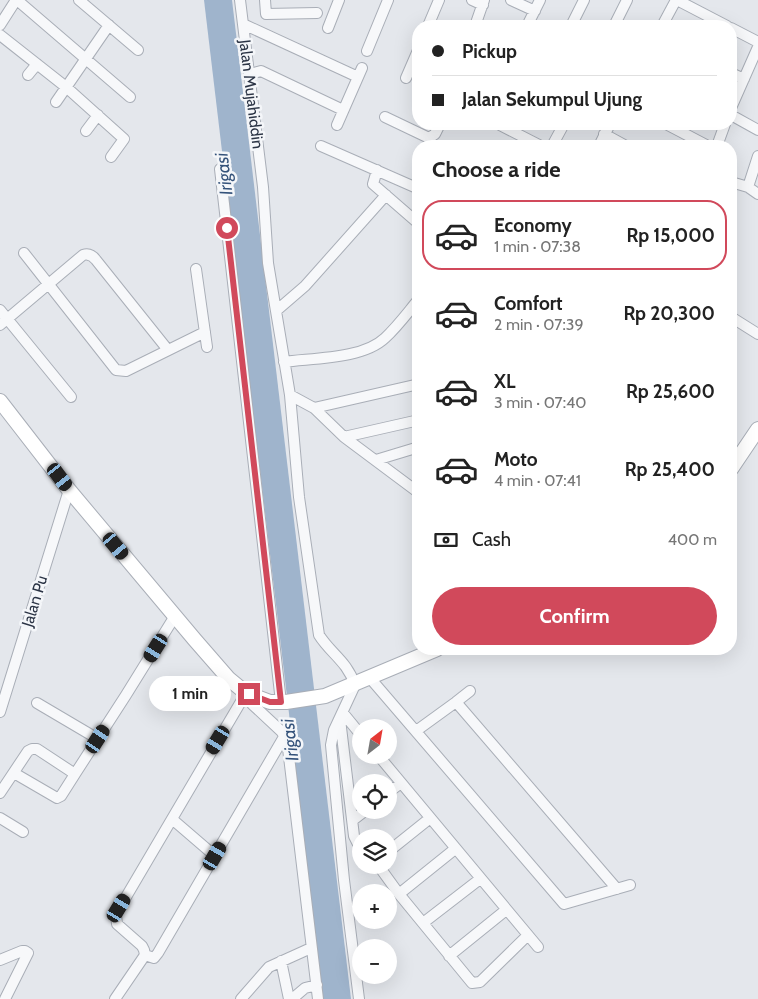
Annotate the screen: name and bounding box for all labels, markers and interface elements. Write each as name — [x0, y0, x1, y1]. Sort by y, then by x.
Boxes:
street label: Jalan Mujahiddin — [235, 37, 268, 150]
text: Pickup — [462, 40, 517, 63]
text: Jalan Sekumpul Ujung — [462, 88, 642, 111]
water label: Irigasi — [210, 150, 238, 196]
text: Choose a ride — [432, 156, 561, 183]
icon: car — [434, 213, 479, 258]
text: Economy — [494, 214, 572, 237]
route start — [216, 217, 238, 239]
text: Rp 15,000 — [626, 224, 715, 247]
text: 1 min · 07:38 — [494, 237, 581, 256]
icon: car — [434, 291, 479, 336]
text: Comfort — [494, 292, 563, 315]
text: Rp 20,300 — [623, 302, 715, 325]
text: 2 min · 07:39 — [494, 315, 583, 334]
icon: car — [434, 369, 479, 414]
text: XL — [494, 370, 515, 393]
text: Rp 25,600 — [626, 380, 715, 403]
text: 3 min · 07:40 — [494, 393, 586, 412]
icon: car — [434, 447, 479, 492]
text: Moto — [494, 448, 538, 471]
text: Rp 25,400 — [625, 458, 715, 481]
car — [44, 461, 75, 493]
text: 4 min · 07:41 — [494, 471, 581, 490]
icon: cash — [432, 526, 460, 554]
text: Cash — [472, 528, 511, 551]
car — [100, 530, 131, 562]
text: 400 m — [668, 530, 717, 549]
street label: Jalan Pu — [17, 573, 51, 630]
button: Confirm — [432, 587, 717, 645]
car — [141, 631, 170, 665]
callout: 1 min — [149, 676, 232, 712]
route end — [238, 683, 260, 705]
text: 1 min — [172, 684, 208, 703]
water label: Irigasi — [276, 716, 304, 762]
north arrow — [352, 719, 398, 764]
map controls — [352, 719, 397, 984]
car — [83, 722, 112, 756]
car — [203, 723, 232, 757]
button: locate — [352, 774, 397, 819]
button: layers — [352, 829, 397, 874]
car — [201, 839, 228, 873]
button: + — [352, 884, 397, 929]
car — [104, 891, 133, 925]
button: − — [352, 939, 397, 984]

